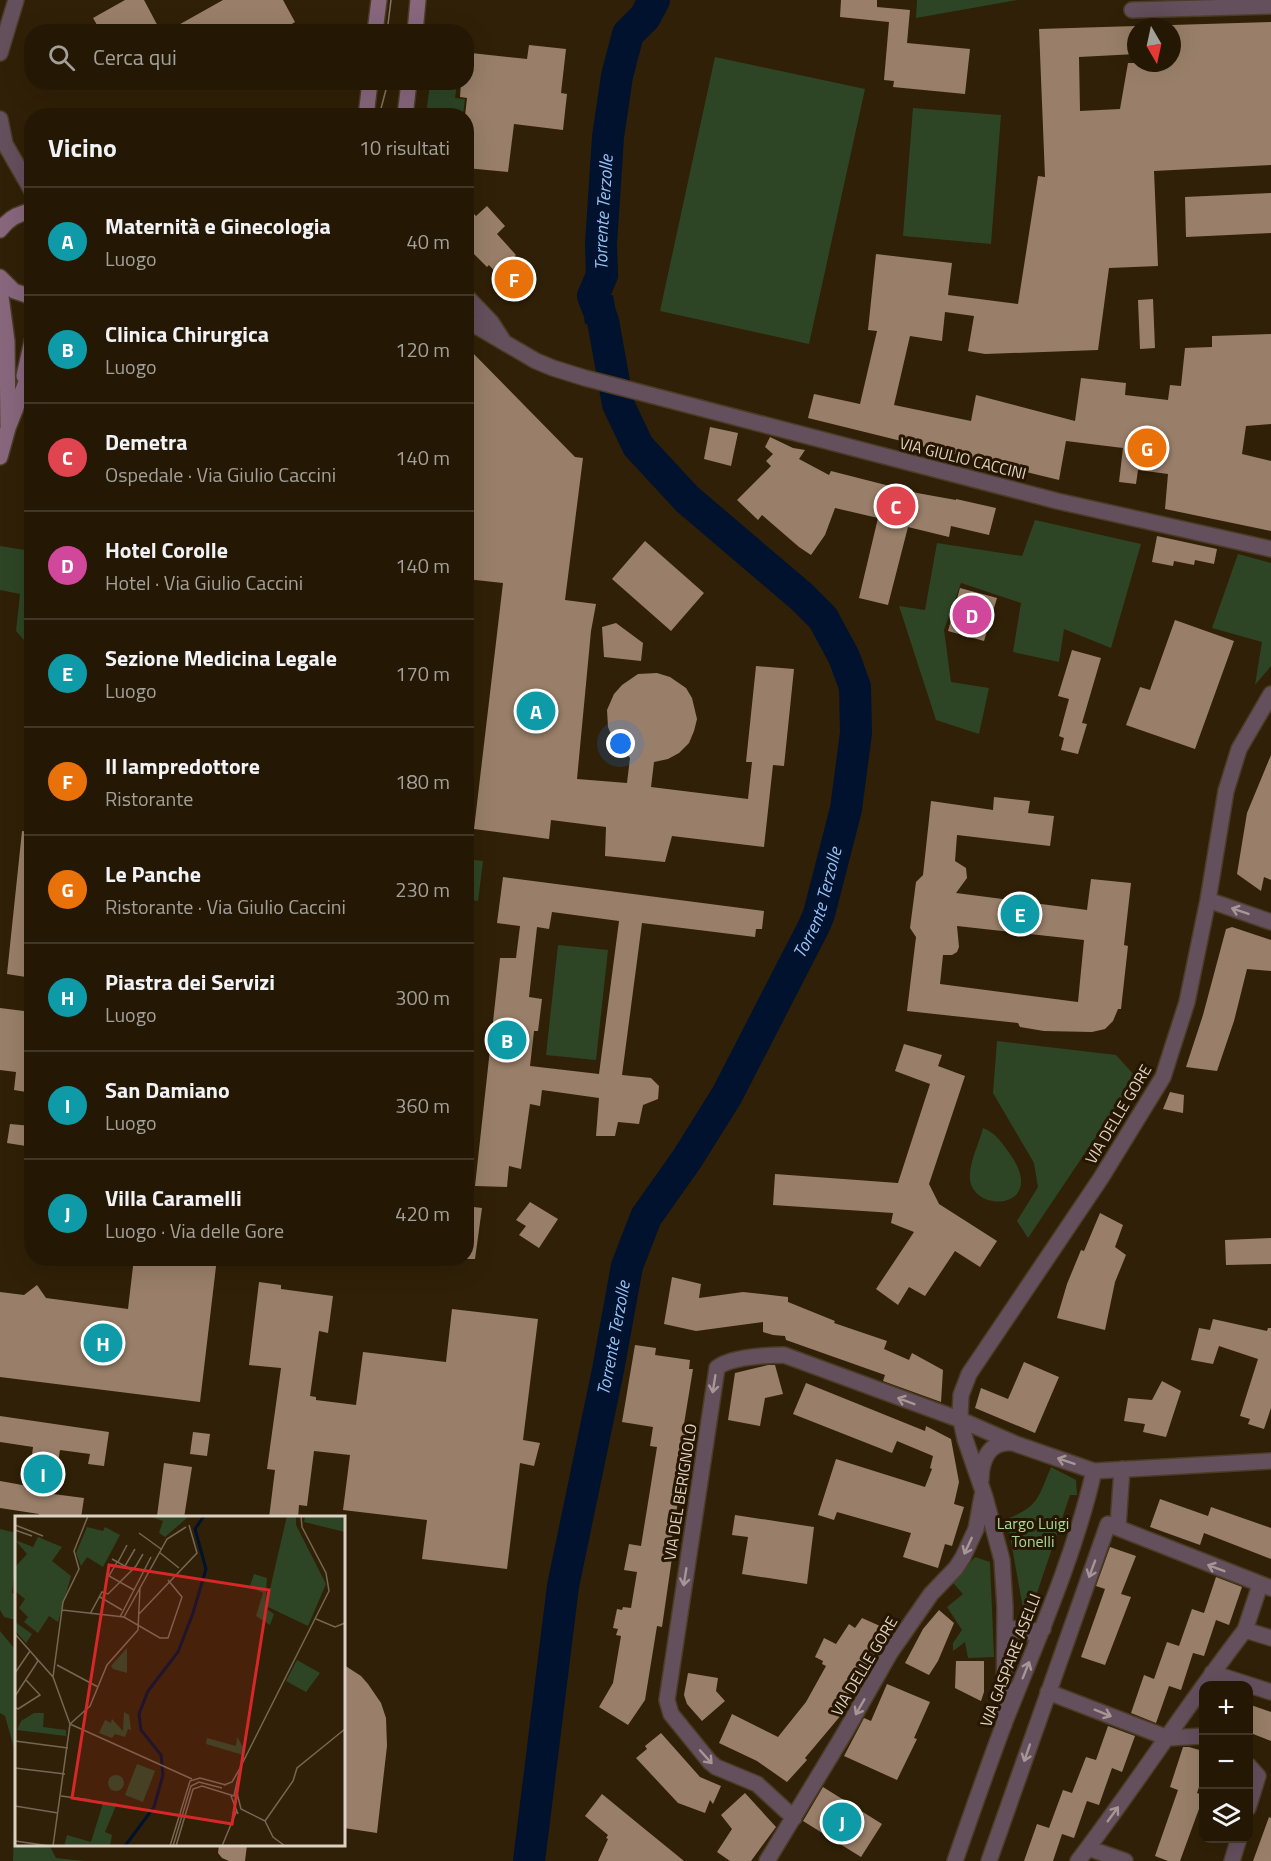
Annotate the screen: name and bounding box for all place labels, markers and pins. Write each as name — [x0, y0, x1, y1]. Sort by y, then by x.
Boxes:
pin: F — [494, 256, 534, 302]
pin: G — [1128, 426, 1166, 470]
pin: C — [876, 484, 916, 528]
pin: D — [952, 592, 992, 638]
pin: A — [516, 688, 556, 734]
pin: E — [1000, 892, 1040, 936]
pin: B — [488, 1018, 526, 1062]
pin: H — [84, 1320, 122, 1366]
pin: I — [24, 1452, 63, 1496]
pin: J — [822, 1800, 862, 1844]

